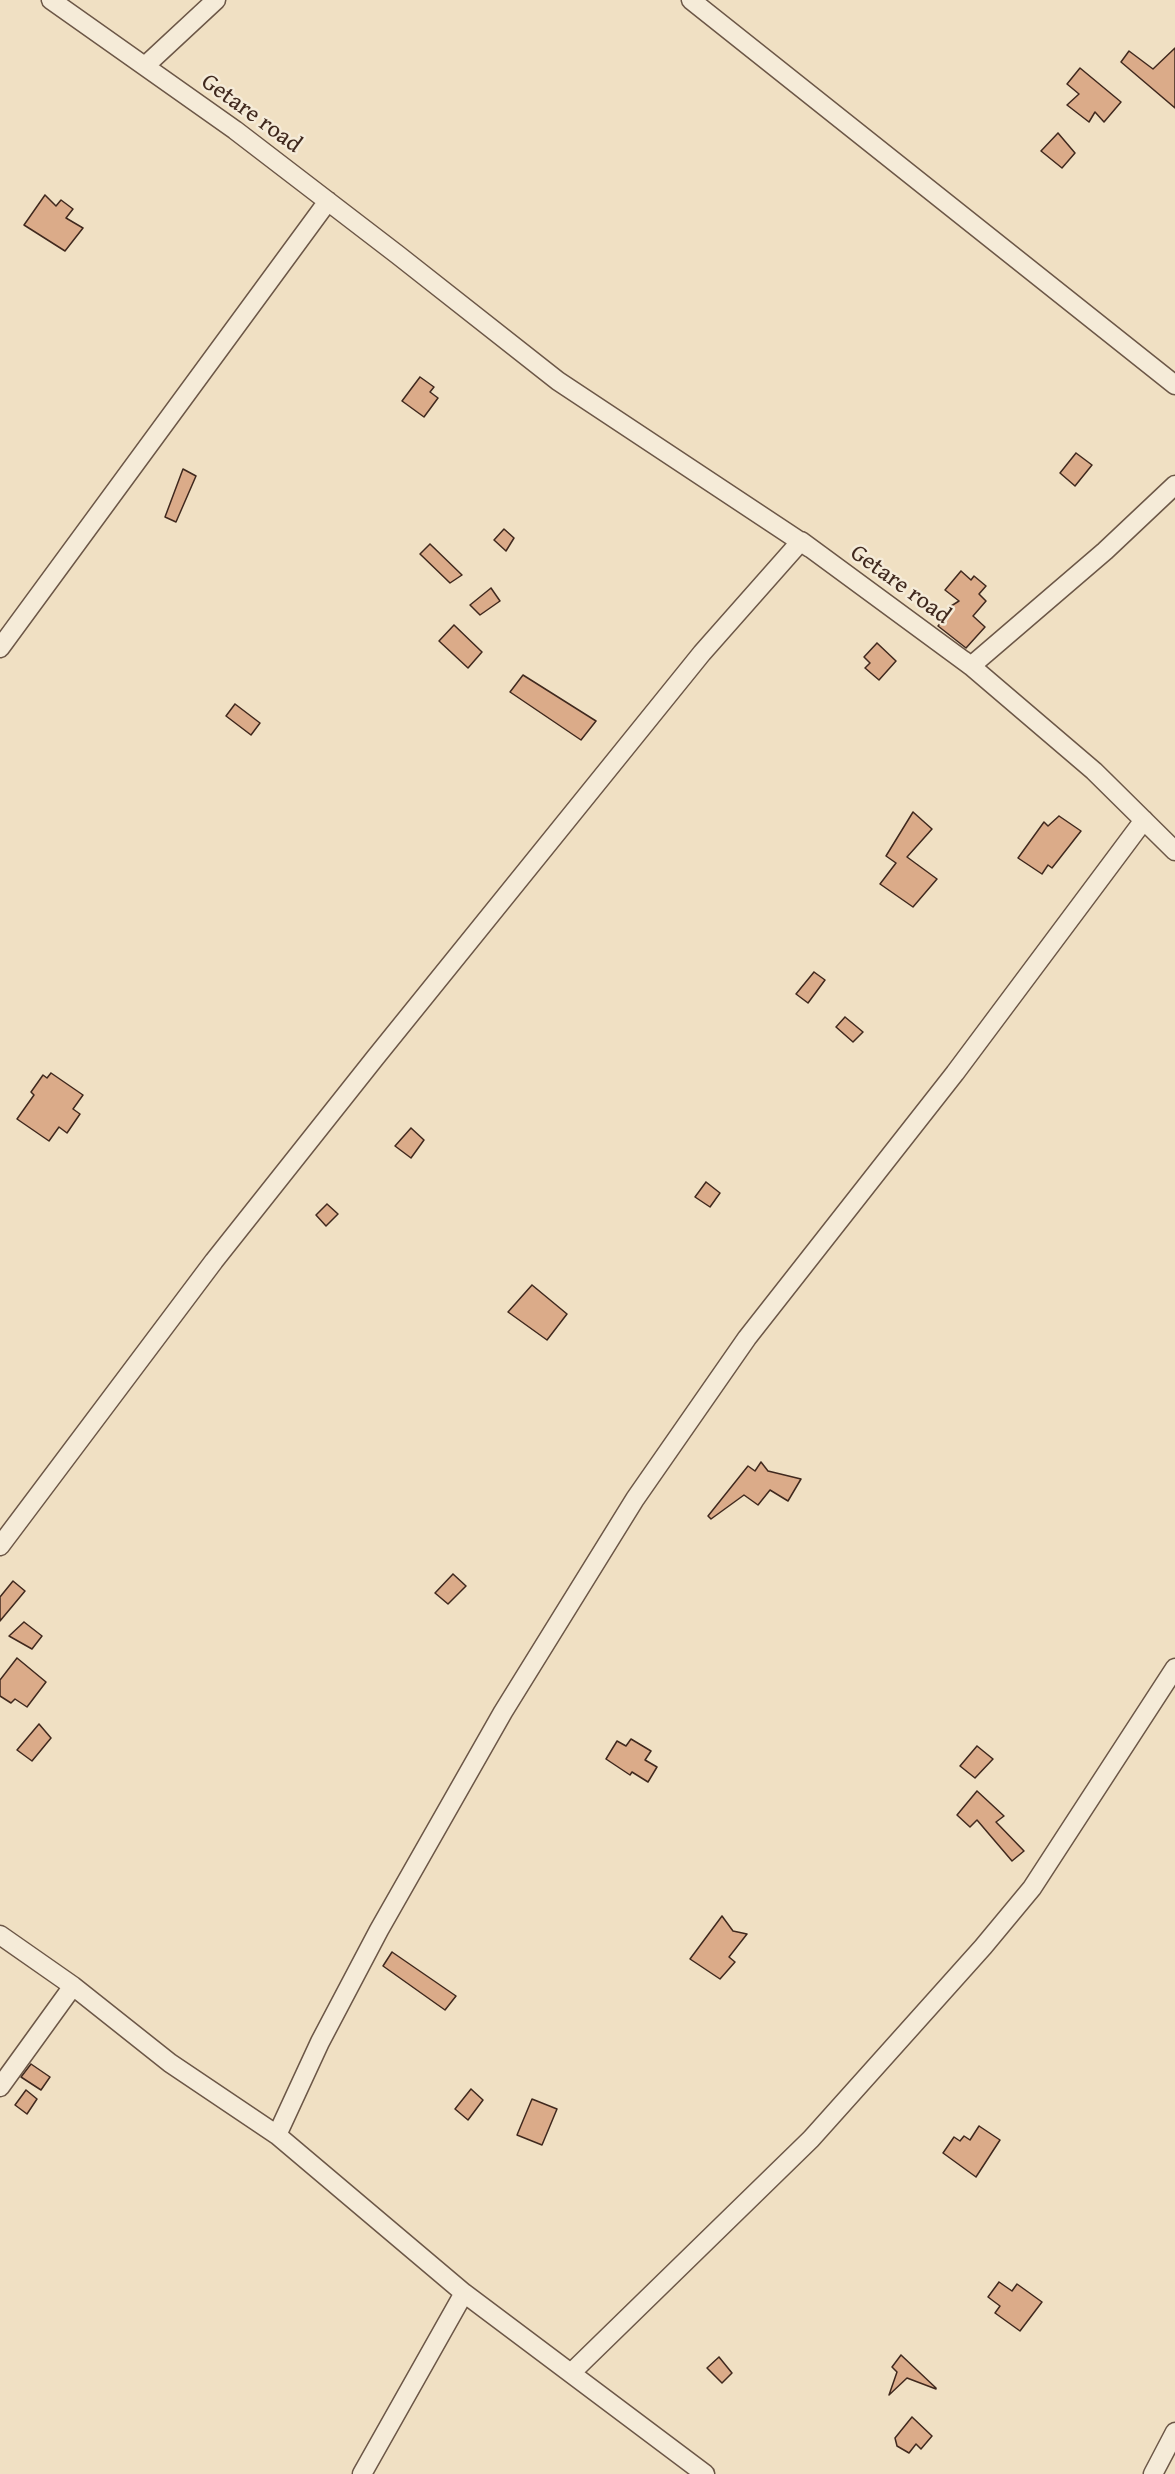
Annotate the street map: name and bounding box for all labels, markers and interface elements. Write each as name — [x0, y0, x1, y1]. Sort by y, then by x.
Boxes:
street label: Getare road — [195, 68, 307, 160]
street label: Getare road — [844, 539, 956, 631]

